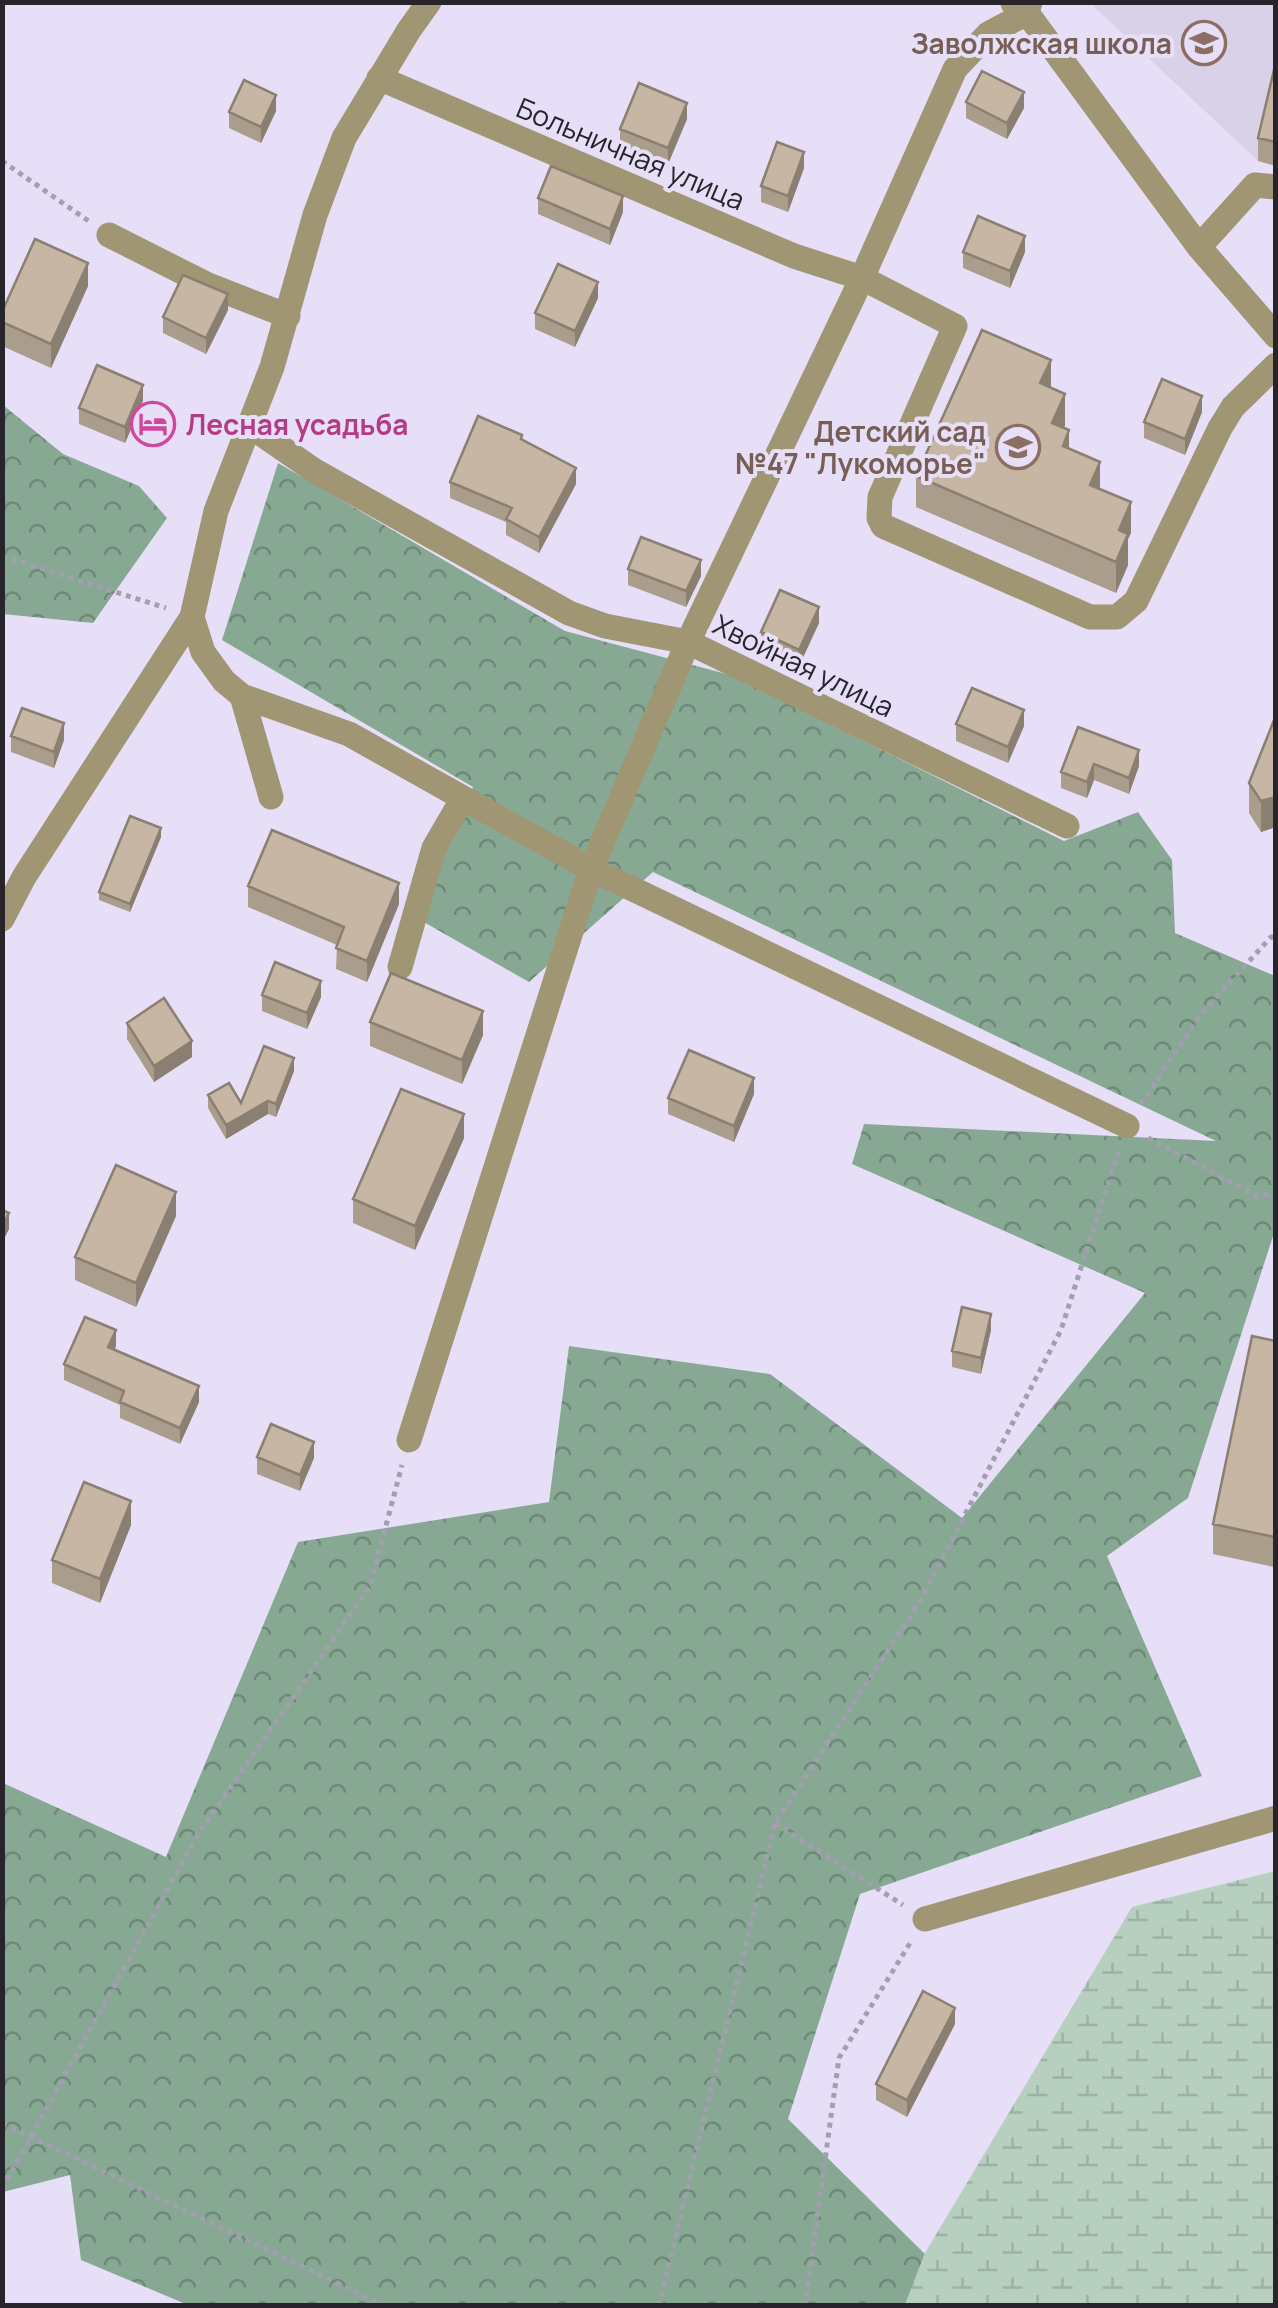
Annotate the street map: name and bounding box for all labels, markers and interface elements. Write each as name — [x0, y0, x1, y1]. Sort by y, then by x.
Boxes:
school or university icon: Заволжская школа — [1181, 20, 1227, 66]
place label: Заволжская школа — [910, 24, 1172, 62]
street label: Больничная улица — [511, 88, 751, 218]
hotel icon: Лесная усадьба — [130, 401, 176, 447]
place label: Лесная усадьба — [186, 405, 408, 443]
place label: Детский сад №47 "Лукоморье" — [735, 412, 986, 482]
school or university icon: Детский сад №47 "Лукоморье" — [995, 424, 1041, 470]
street label: Хвойная улица — [707, 605, 901, 725]

